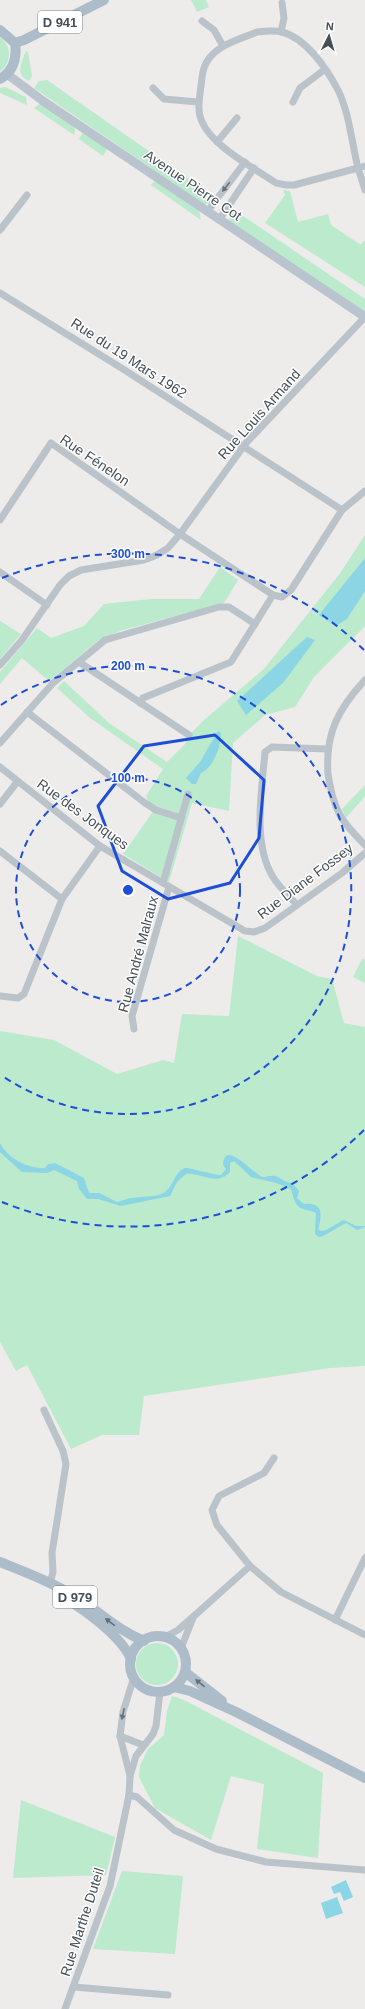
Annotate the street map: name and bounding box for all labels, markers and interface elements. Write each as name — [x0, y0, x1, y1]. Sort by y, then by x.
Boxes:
road number: D 941 — [38, 11, 82, 33]
north arrow — [309, 16, 349, 56]
text: N — [325, 20, 334, 32]
street label: Avenue Pierre Cot — [141, 146, 245, 224]
one-way arrow — [222, 182, 230, 192]
street label: Rue du 19 Mars 1962 — [68, 315, 190, 401]
street label: Rue Louis Armand — [215, 366, 303, 462]
street label: Rue Fénelon — [57, 431, 133, 489]
text: 300 m — [111, 547, 145, 561]
text: 200 m — [111, 659, 145, 673]
text: 100 m — [111, 771, 145, 785]
street label: Rue des Jonques — [34, 776, 132, 852]
street label: Rue Diane Fossey — [254, 840, 356, 922]
centre of rings — [121, 883, 135, 897]
street label: Rue André Malraux — [115, 894, 161, 1014]
road number: D 979 — [53, 1586, 97, 1608]
one-way arrow — [105, 1618, 116, 1626]
one-way arrow — [194, 1679, 205, 1688]
one-way arrow — [120, 1708, 126, 1721]
street label: Rue Marthe Duteil — [57, 1866, 107, 1978]

